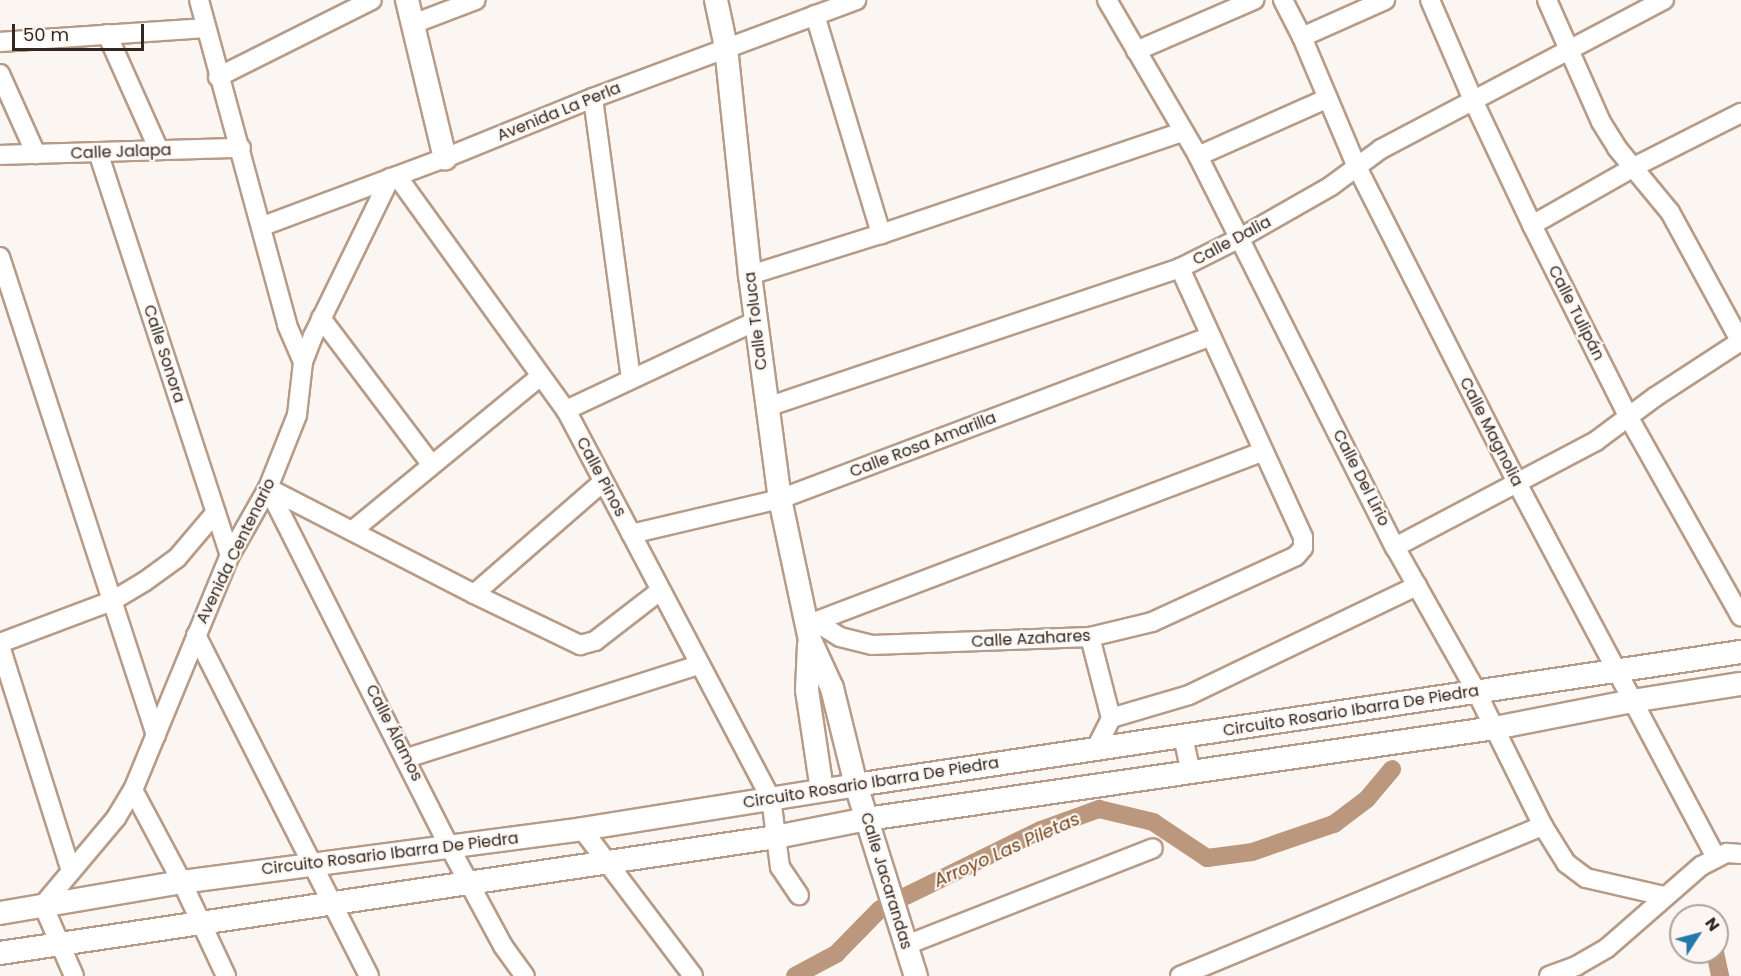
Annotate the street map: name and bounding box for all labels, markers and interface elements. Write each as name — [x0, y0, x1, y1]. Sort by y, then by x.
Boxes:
scale bar — [15, 12, 147, 50]
text: 50 m — [23, 22, 69, 47]
street label: Avenida La Perla — [494, 78, 624, 146]
street label: Calle Jalapa — [70, 141, 172, 163]
street label: Calle Dalia — [1190, 212, 1274, 270]
street label: Calle Tulipán — [1544, 262, 1608, 364]
street label: Calle Toluca — [740, 271, 772, 371]
street label: Calle Sonora — [139, 302, 189, 406]
street label: Calle Magnolia — [1455, 374, 1527, 490]
street label: Calle Rosa Amarilla — [847, 408, 999, 482]
street label: Calle Del Lirio — [1328, 427, 1394, 529]
street label: Calle Pinos — [572, 434, 630, 520]
street label: Avenida Centenario — [192, 475, 280, 627]
street label: Calle Azahares — [971, 626, 1091, 652]
street label: Calle Álamos — [361, 681, 427, 785]
street label: Circuito Rosario Ibarra De Piedra — [1222, 681, 1480, 741]
street label: Circuito Rosario Ibarra De Piedra — [742, 753, 1000, 813]
water label: Arroyo Las Piletas — [931, 808, 1083, 892]
street label: Calle Jacarandas — [856, 810, 916, 952]
street label: Circuito Rosario Ibarra De Piedra — [260, 829, 520, 879]
north arrow — [1669, 904, 1729, 964]
text: N — [1700, 913, 1725, 936]

